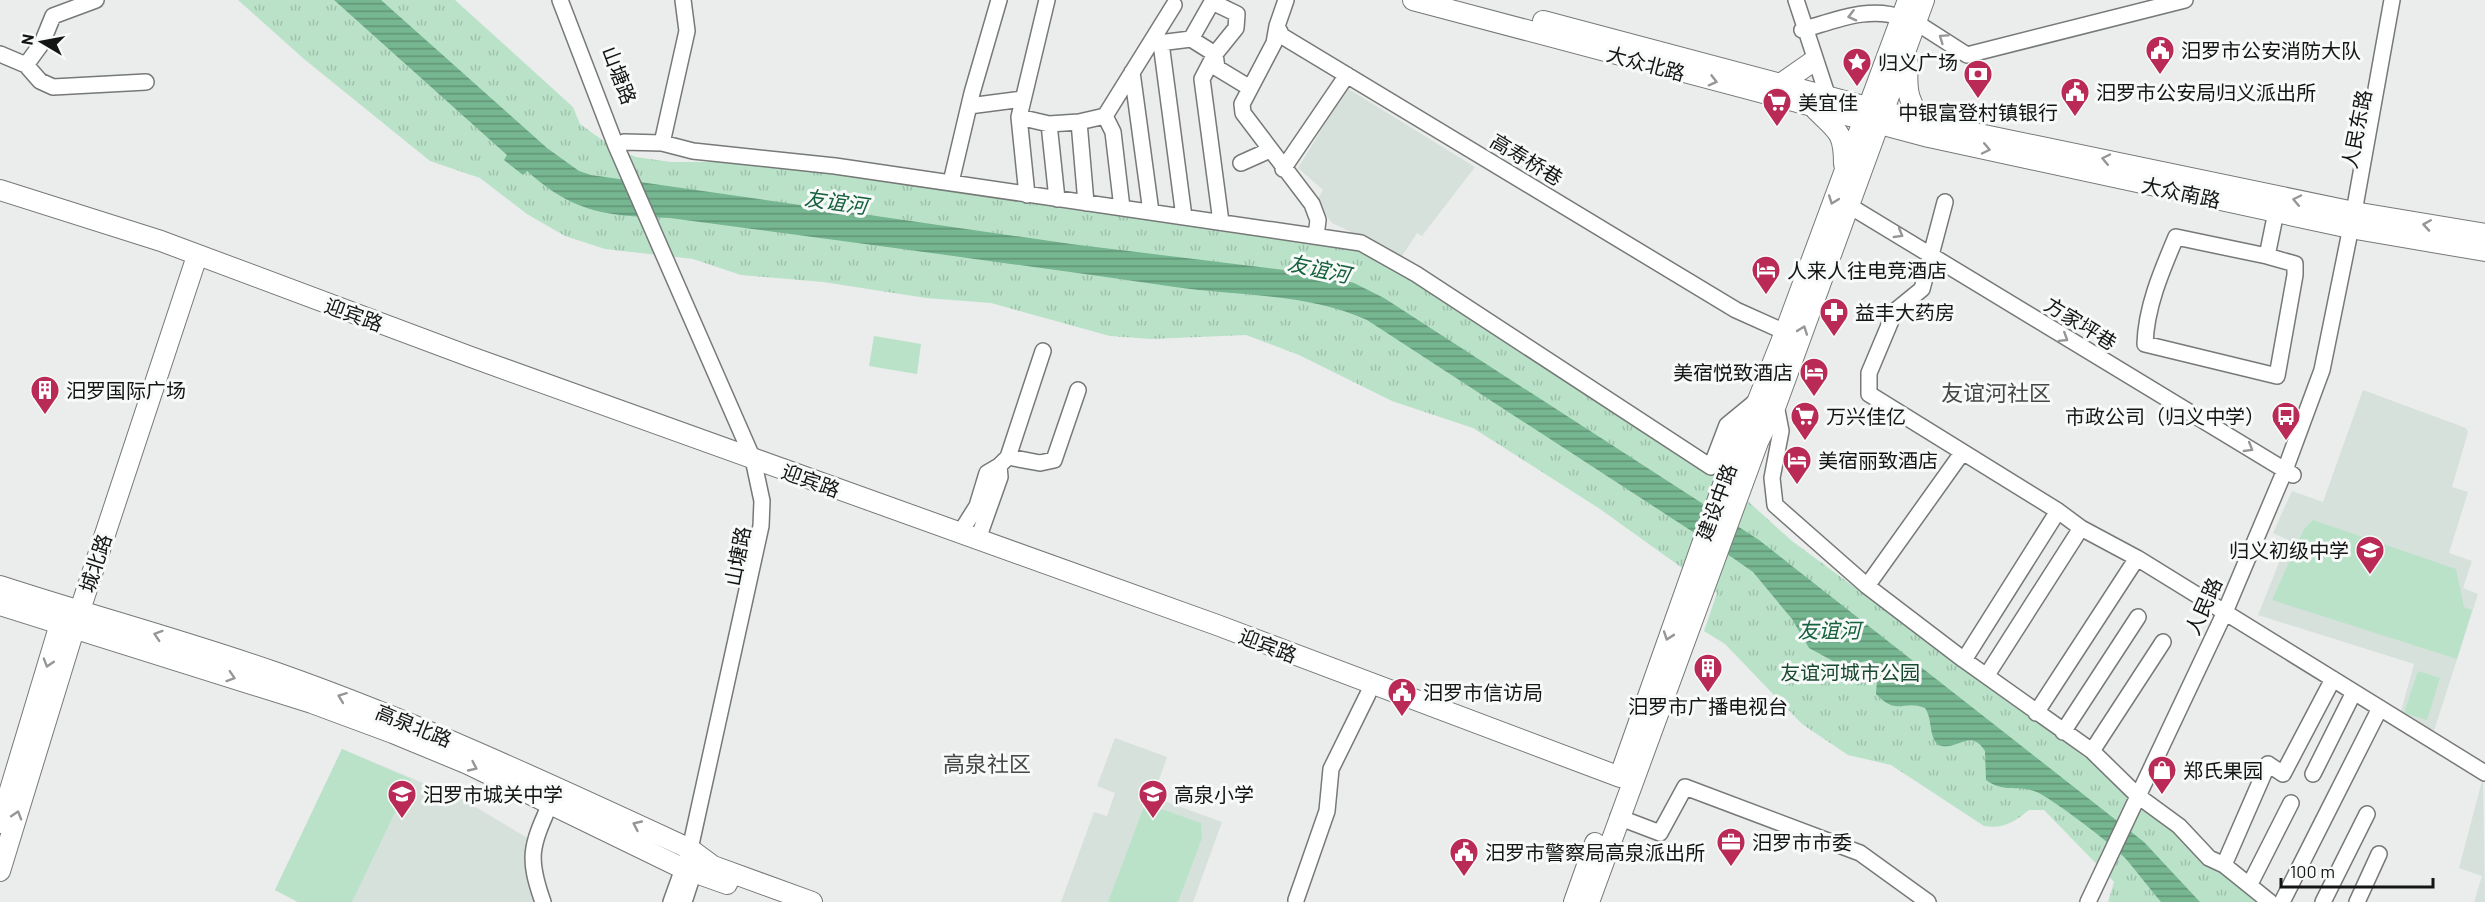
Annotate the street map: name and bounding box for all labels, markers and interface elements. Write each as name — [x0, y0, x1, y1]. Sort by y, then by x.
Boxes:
one-way arrow — [1847, 9, 1857, 22]
north arrow — [12, 12, 72, 72]
text: N — [16, 32, 37, 46]
one-way arrow — [1938, 34, 1949, 45]
public building icon: 汨罗市公安消防大队 — [2144, 34, 2176, 76]
place label: 汨罗市公安消防大队 — [2181, 38, 2361, 62]
street label: 大众北路 — [1604, 41, 1688, 85]
street label: 山塘路 — [598, 43, 642, 107]
place icon: 归义广场 — [1841, 46, 1873, 88]
place label: 归义广场 — [1878, 50, 1958, 74]
bank icon: 中银富登村镇银行 — [1962, 58, 1994, 100]
one-way arrow — [1707, 74, 1718, 86]
public building icon: 汨罗市公安局归义派出所 — [2059, 76, 2091, 118]
place label: 汨罗市公安局归义派出所 — [2096, 80, 2316, 104]
supermarket icon: 美宜佳 — [1761, 86, 1793, 128]
street label: 人民东路 — [2337, 87, 2375, 171]
place label: 美宜佳 — [1798, 90, 1858, 114]
place label: 中银富登村镇银行 — [1898, 100, 2058, 124]
street label: 高寿桥巷 — [1487, 128, 1567, 190]
one-way arrow — [1981, 142, 1991, 155]
one-way arrow — [2101, 153, 2111, 166]
street label: 大众南路 — [2139, 172, 2223, 212]
water label: 友谊河 — [803, 184, 873, 218]
one-way arrow — [1827, 194, 1840, 205]
one-way arrow — [2292, 194, 2302, 207]
one-way arrow — [2423, 219, 2432, 231]
one-way arrow — [1892, 227, 1903, 238]
water label: 友谊河 — [1286, 249, 1356, 288]
hotel icon: 人来人往电竞酒店 — [1750, 254, 1782, 296]
place label: 人来人往电竞酒店 — [1787, 258, 1947, 282]
street label: 迎宾路 — [322, 292, 386, 336]
street label: 方家坪巷 — [2041, 292, 2121, 354]
pharmacy icon: 益丰大药房 — [1818, 296, 1850, 338]
place label: 益丰大药房 — [1855, 300, 1955, 324]
one-way arrow — [1796, 325, 1809, 336]
one-way arrow — [2058, 330, 2068, 342]
hotel icon: 美宿悦致酒店 — [1798, 356, 1830, 398]
place label: 美宿悦致酒店 — [1673, 360, 1793, 384]
building icon: 汨罗国际广场 — [29, 374, 61, 416]
place label: 汨罗国际广场 — [66, 378, 186, 402]
district label: 友谊河社区 — [1941, 379, 2051, 405]
supermarket icon: 万兴佳亿 — [1789, 400, 1821, 442]
bus stop icon: 市政公司（归义中学） — [2270, 400, 2302, 442]
place label: 万兴佳亿 — [1826, 404, 1906, 428]
place label: 市政公司（归义中学） — [2065, 404, 2265, 428]
one-way arrow — [2243, 441, 2253, 453]
hotel icon: 美宿丽致酒店 — [1781, 444, 1813, 486]
place label: 美宿丽致酒店 — [1818, 448, 1938, 472]
street label: 迎宾路 — [779, 458, 843, 502]
street label: 建设中路 — [1691, 460, 1741, 544]
street label: 山塘路 — [719, 524, 755, 588]
street label: 城北路 — [74, 531, 116, 595]
school or university icon: 归义初级中学 — [2354, 534, 2386, 576]
place label: 归义初级中学 — [2229, 538, 2349, 562]
street label: 人民路 — [2180, 574, 2226, 638]
water label: 友谊河 — [1798, 617, 1864, 642]
street label: 迎宾路 — [1236, 623, 1300, 667]
one-way arrow — [153, 629, 164, 642]
one-way arrow — [1662, 630, 1675, 641]
building icon: 汨罗市广播电视台 — [1692, 652, 1724, 694]
one-way arrow — [43, 657, 55, 668]
park label: 友谊河城市公园 — [1780, 660, 1920, 684]
one-way arrow — [225, 670, 236, 682]
public building icon: 汨罗市信访局 — [1386, 676, 1418, 718]
place label: 汨罗市信访局 — [1423, 680, 1543, 704]
one-way arrow — [337, 692, 348, 704]
place label: 汨罗市广播电视台 — [1628, 694, 1788, 718]
street label: 高泉北路 — [372, 699, 456, 751]
district label: 高泉社区 — [943, 750, 1031, 776]
shop icon: 郑氏果园 — [2146, 754, 2178, 796]
place label: 郑氏果园 — [2183, 758, 2263, 782]
one-way arrow — [467, 759, 478, 771]
school or university icon: 汨罗市城关中学 — [386, 778, 418, 820]
school or university icon: 高泉小学 — [1137, 778, 1169, 820]
place label: 汨罗市城关中学 — [423, 782, 563, 806]
place label: 高泉小学 — [1174, 782, 1254, 806]
one-way arrow — [10, 810, 22, 821]
one-way arrow — [632, 820, 643, 832]
office icon: 汨罗市市委 — [1715, 826, 1747, 868]
place label: 汨罗市市委 — [1752, 830, 1852, 854]
public building icon: 汨罗市警察局高泉派出所 — [1448, 836, 1480, 878]
place label: 汨罗市警察局高泉派出所 — [1485, 840, 1705, 864]
scale bar — [2281, 851, 2432, 889]
text: 100 m — [2290, 860, 2335, 882]

